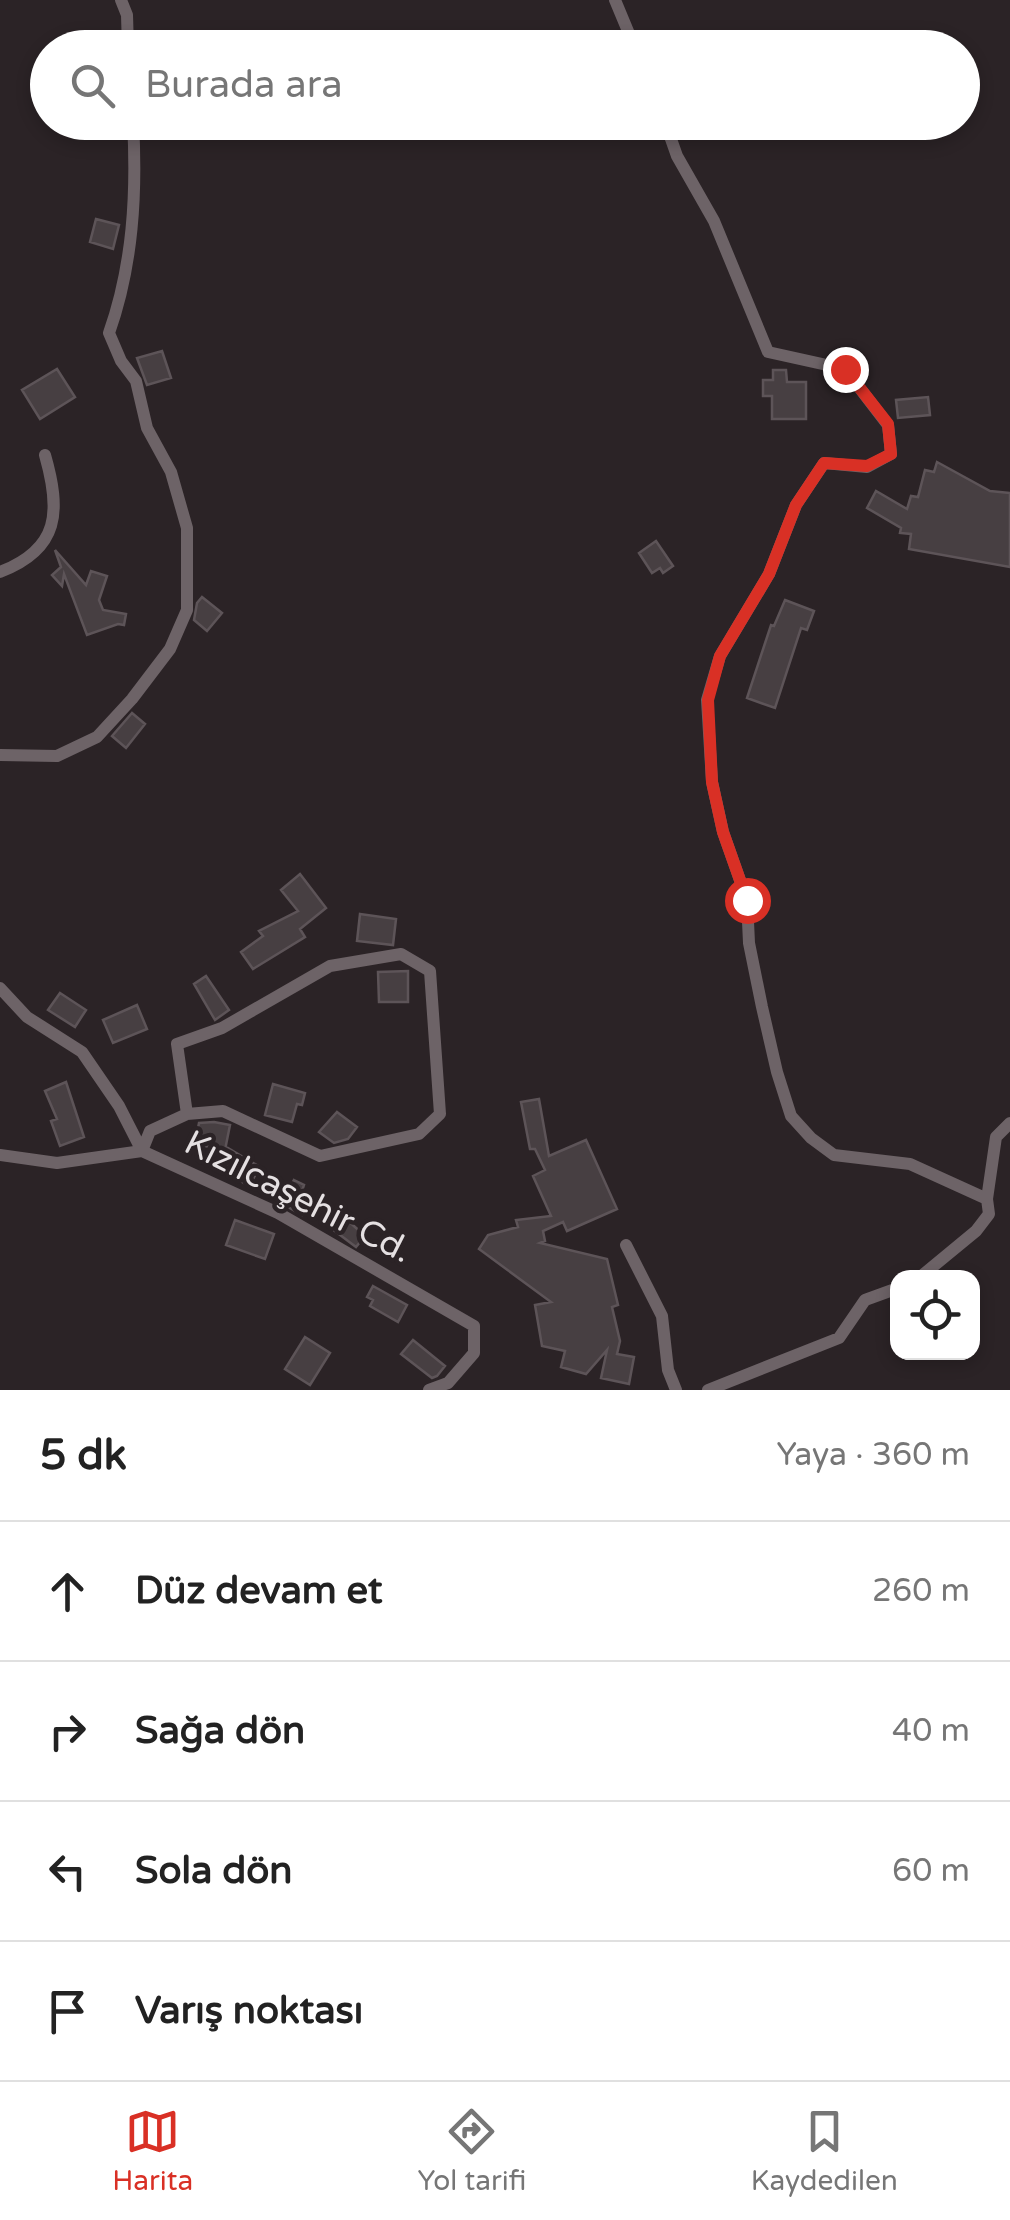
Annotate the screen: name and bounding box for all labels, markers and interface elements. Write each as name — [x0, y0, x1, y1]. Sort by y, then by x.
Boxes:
search box — [30, 30, 980, 140]
icon: search — [65, 58, 120, 113]
text: Burada ara — [145, 62, 343, 108]
route end — [823, 347, 869, 393]
route start — [725, 878, 771, 924]
street label: Kızılcaşehir Cd. — [177, 1122, 419, 1272]
map controls — [890, 1270, 980, 1360]
button: locate — [890, 1270, 980, 1360]
text: 5 dk — [40, 1430, 127, 1481]
text: Yaya · 360 m — [777, 1436, 970, 1474]
icon: ahead — [40, 1564, 95, 1619]
text: Düz devam et — [135, 1568, 383, 1614]
text: 260 m — [872, 1572, 970, 1610]
icon: right — [40, 1704, 95, 1759]
text: Sağa dön — [135, 1708, 305, 1754]
text: 40 m — [892, 1712, 970, 1750]
icon: left — [40, 1844, 95, 1899]
text: Sola dön — [135, 1848, 292, 1894]
text: 60 m — [892, 1852, 970, 1890]
icon: arrive — [40, 1984, 95, 2039]
text: Varış noktası — [135, 1988, 363, 2034]
tab: Harita — [112, 2104, 193, 2198]
tab: Yol tarifi — [417, 2104, 526, 2198]
tab: Kaydedilen — [751, 2104, 898, 2198]

